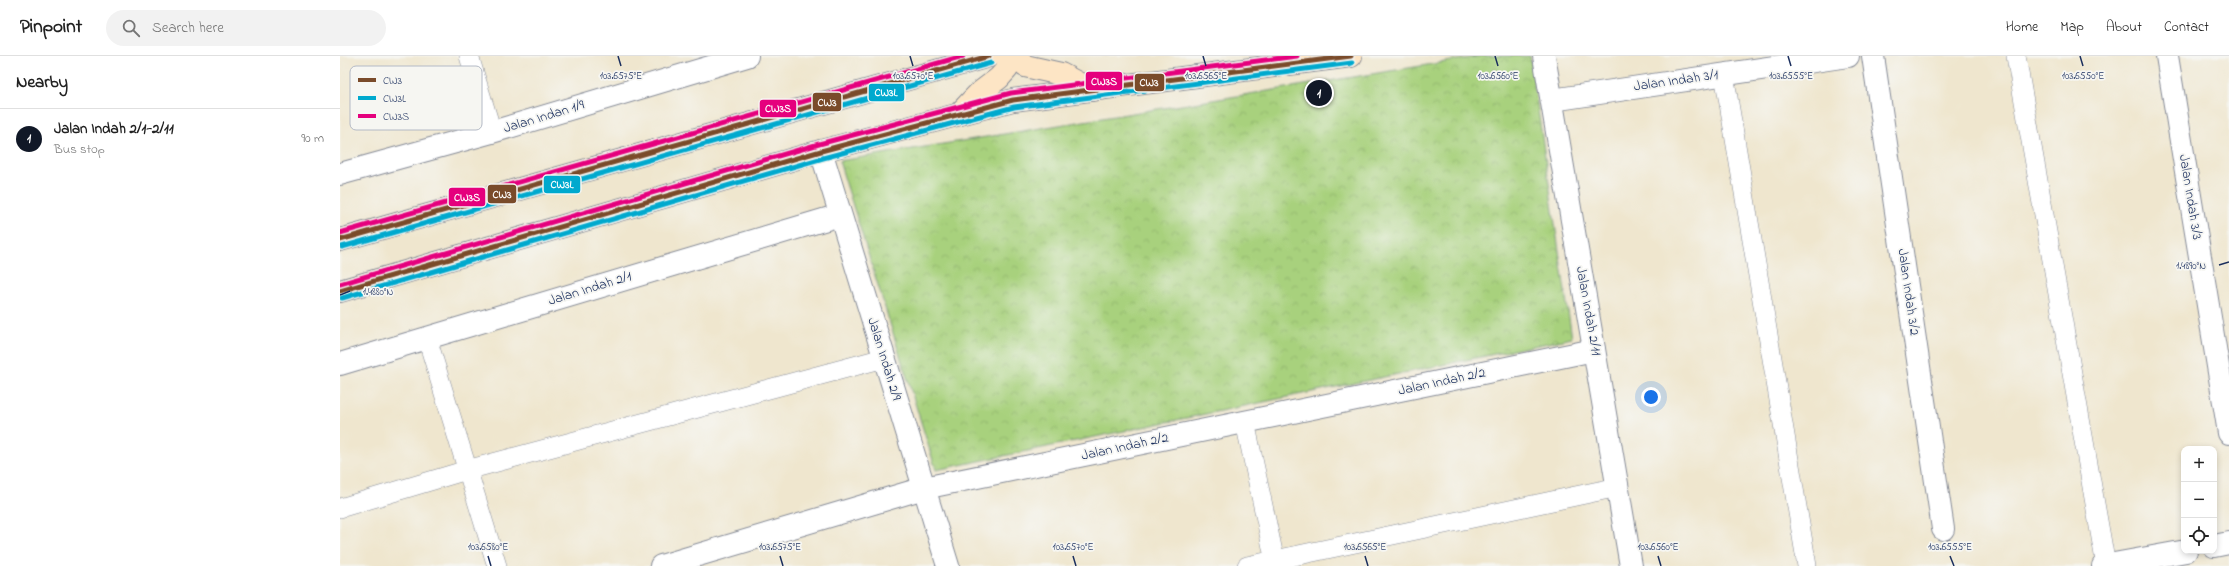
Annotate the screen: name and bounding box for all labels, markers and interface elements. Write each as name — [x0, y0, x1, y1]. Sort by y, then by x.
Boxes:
search box — [106, 10, 386, 46]
text: Pinpoint — [20, 14, 82, 41]
icon: search — [120, 17, 142, 39]
text: Search here — [152, 17, 224, 39]
text: Home — [2006, 17, 2038, 38]
text: Map — [2060, 17, 2084, 38]
text: About — [2106, 17, 2142, 38]
text: Contact — [2164, 17, 2209, 38]
street label: Jalan Indah 3/1 — [1632, 65, 1720, 97]
legend — [350, 66, 482, 130]
text: 103.6575°E — [600, 69, 642, 84]
text: 103.6570°E — [893, 69, 933, 84]
text: 103.6565°E — [1185, 69, 1227, 84]
text: 103.6560°E — [1477, 69, 1519, 84]
text: 103.6555°E — [1769, 69, 1813, 84]
text: 103.6550°E — [2062, 69, 2104, 84]
text: Nearby — [16, 70, 68, 95]
line badge: CW3S — [1085, 71, 1123, 91]
text: CW3 — [383, 73, 403, 89]
line badge: CW3 — [1134, 73, 1165, 92]
text: CW3S — [1091, 74, 1117, 90]
text: CW3 — [1139, 75, 1159, 91]
pin: 1 — [1306, 78, 1332, 108]
line badge: CW3L — [868, 83, 905, 102]
text: CW3L — [874, 85, 899, 101]
text: CW3L — [383, 91, 407, 107]
line badge: CW3 — [812, 92, 842, 112]
street label: Jalan Indan 1/9 — [501, 94, 588, 139]
text: CW3 — [817, 95, 837, 111]
line badge: CW3S — [759, 99, 797, 118]
text: CW3S — [765, 101, 791, 117]
text: CW3S — [383, 109, 409, 125]
text: Jalan Indah 2/1-2/11 — [54, 118, 174, 140]
text: 1 — [27, 129, 31, 148]
text: 90 m — [301, 129, 324, 148]
text: Bus stop — [54, 140, 105, 159]
street label: Jalan Indah 3/3 — [2173, 153, 2207, 242]
line badge: CW3L — [543, 175, 581, 194]
text: CW3L — [550, 177, 575, 193]
line badge: CW3 — [487, 184, 517, 204]
line badge: CW3S — [448, 187, 486, 207]
text: CW3 — [492, 187, 512, 203]
text: CW3S — [454, 190, 480, 206]
street label: Jalan Indah 3/2 — [1892, 247, 1924, 337]
text: 1.4890°N — [2176, 259, 2206, 274]
street label: Jalan Indah 2/11 — [1570, 265, 1606, 358]
street label: Jalan Indah 2/1 — [546, 266, 635, 312]
text: 1.4880°N — [363, 285, 394, 300]
street label: Jalan Indah 2/9 — [861, 315, 907, 404]
street label: Jalan Indah 2/2 — [1396, 362, 1488, 401]
your location — [1641, 387, 1661, 407]
street label: Jalan Indah 2/2 — [1079, 427, 1171, 466]
map controls — [2181, 446, 2217, 554]
button: + — [2181, 446, 2217, 482]
button: − — [2181, 482, 2217, 518]
button: locate — [2181, 518, 2217, 554]
text: 103.6580°E — [468, 540, 508, 555]
text: 103.6575°E — [759, 540, 801, 555]
text: 103.6570°E — [1053, 540, 1093, 555]
text: 103.6565°E — [1344, 540, 1386, 555]
text: 103.6560°E — [1637, 540, 1679, 555]
text: 103.6555°E — [1928, 540, 1972, 555]

